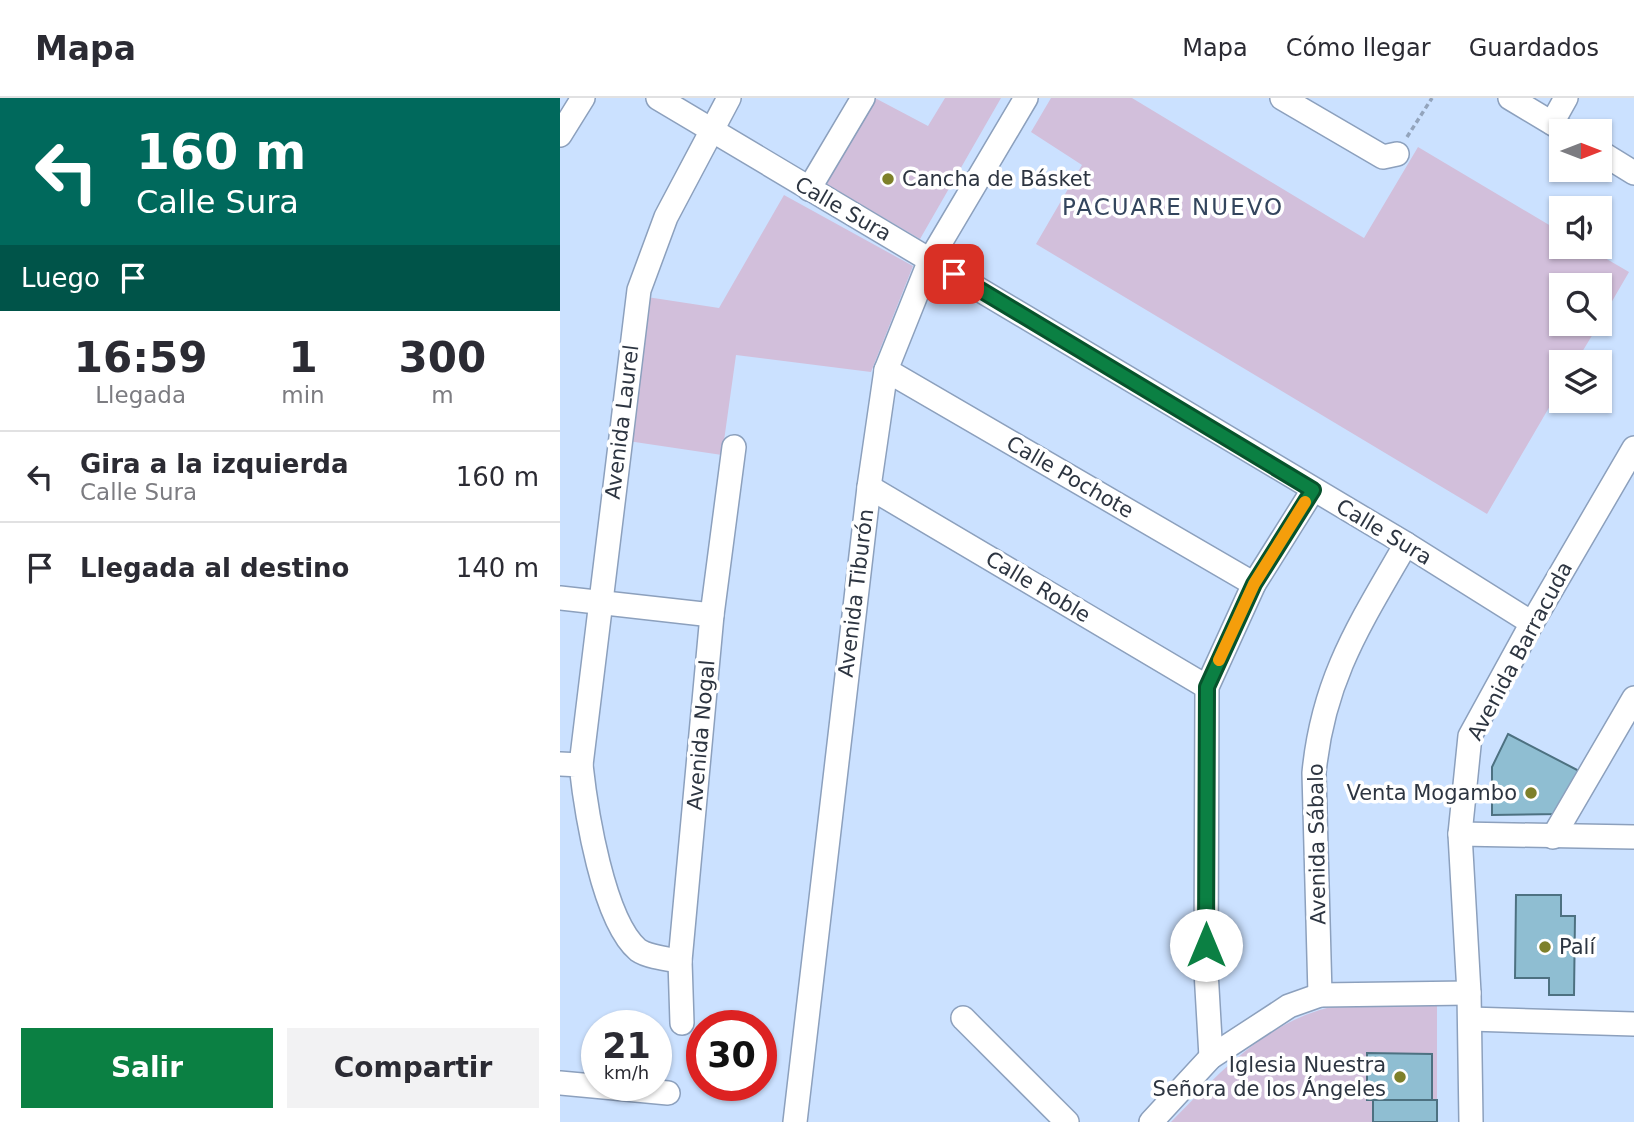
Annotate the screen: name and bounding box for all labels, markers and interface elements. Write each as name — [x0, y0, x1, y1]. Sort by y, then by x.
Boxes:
text: Mapa — [35, 29, 136, 68]
text: Mapa — [1182, 34, 1248, 62]
text: Cómo llegar — [1286, 34, 1431, 62]
text: Guardados — [1469, 34, 1599, 62]
north arrow — [1549, 119, 1612, 182]
map controls — [1549, 119, 1612, 413]
text: 160 m — [136, 124, 306, 181]
icon: left — [21, 126, 112, 217]
place label: Cancha de Básket — [902, 167, 1091, 191]
marker: Cancha de Básket — [880, 171, 896, 187]
street label: Calle Sura — [791, 172, 895, 246]
text: Calle Sura — [136, 183, 299, 221]
district label: PACUARE NUEVO — [1062, 194, 1284, 220]
button: sound — [1549, 196, 1612, 259]
pin — [924, 244, 984, 304]
icon: arrive — [935, 255, 973, 293]
icon: arrive — [114, 259, 152, 297]
text: Luego — [21, 263, 100, 293]
button: search — [1549, 273, 1612, 336]
text: 16:59 — [74, 333, 208, 382]
text: 1 — [288, 333, 318, 382]
text: 300 — [399, 333, 486, 382]
street label: Avenida Laurel — [601, 343, 643, 501]
button: layers — [1549, 350, 1612, 413]
text: Llegada — [95, 382, 186, 408]
text: min — [281, 382, 325, 408]
text: m — [431, 382, 454, 408]
street label: Calle Pochote — [1002, 431, 1138, 523]
text: Gira a la izquierda — [80, 449, 348, 479]
icon: left — [21, 458, 59, 496]
text: 160 m — [456, 462, 539, 492]
text: Calle Sura — [80, 479, 197, 505]
street label: Calle Sura — [1332, 494, 1436, 570]
street label: Avenida Tiburón — [834, 507, 878, 679]
street label: Calle Roble — [982, 546, 1094, 628]
icon: arrive — [21, 549, 59, 587]
text: Llegada al destino — [80, 553, 349, 583]
text: 140 m — [456, 553, 539, 583]
street label: Avenida Barracuda — [1463, 558, 1577, 744]
street label: Avenida Nogal — [682, 659, 720, 811]
street label: Avenida Sábalo — [1304, 763, 1330, 925]
place label: Venta Mogambo — [1346, 781, 1517, 805]
marker: Venta Mogambo — [1523, 785, 1539, 801]
position arrow — [1169, 908, 1243, 982]
place label: Palí — [1559, 935, 1596, 959]
marker: Palí — [1537, 939, 1553, 955]
speed limit sign: 30 — [686, 1010, 777, 1101]
text: 21 — [602, 1026, 651, 1066]
button: Salir — [21, 1028, 273, 1108]
button: Compartir — [287, 1028, 539, 1108]
place label: Iglesia Nuestra Señora de los Ángeles — [1153, 1053, 1386, 1101]
text: km/h — [604, 1062, 649, 1083]
marker: Iglesia Nuestra Señora de los Ángeles — [1392, 1069, 1408, 1085]

